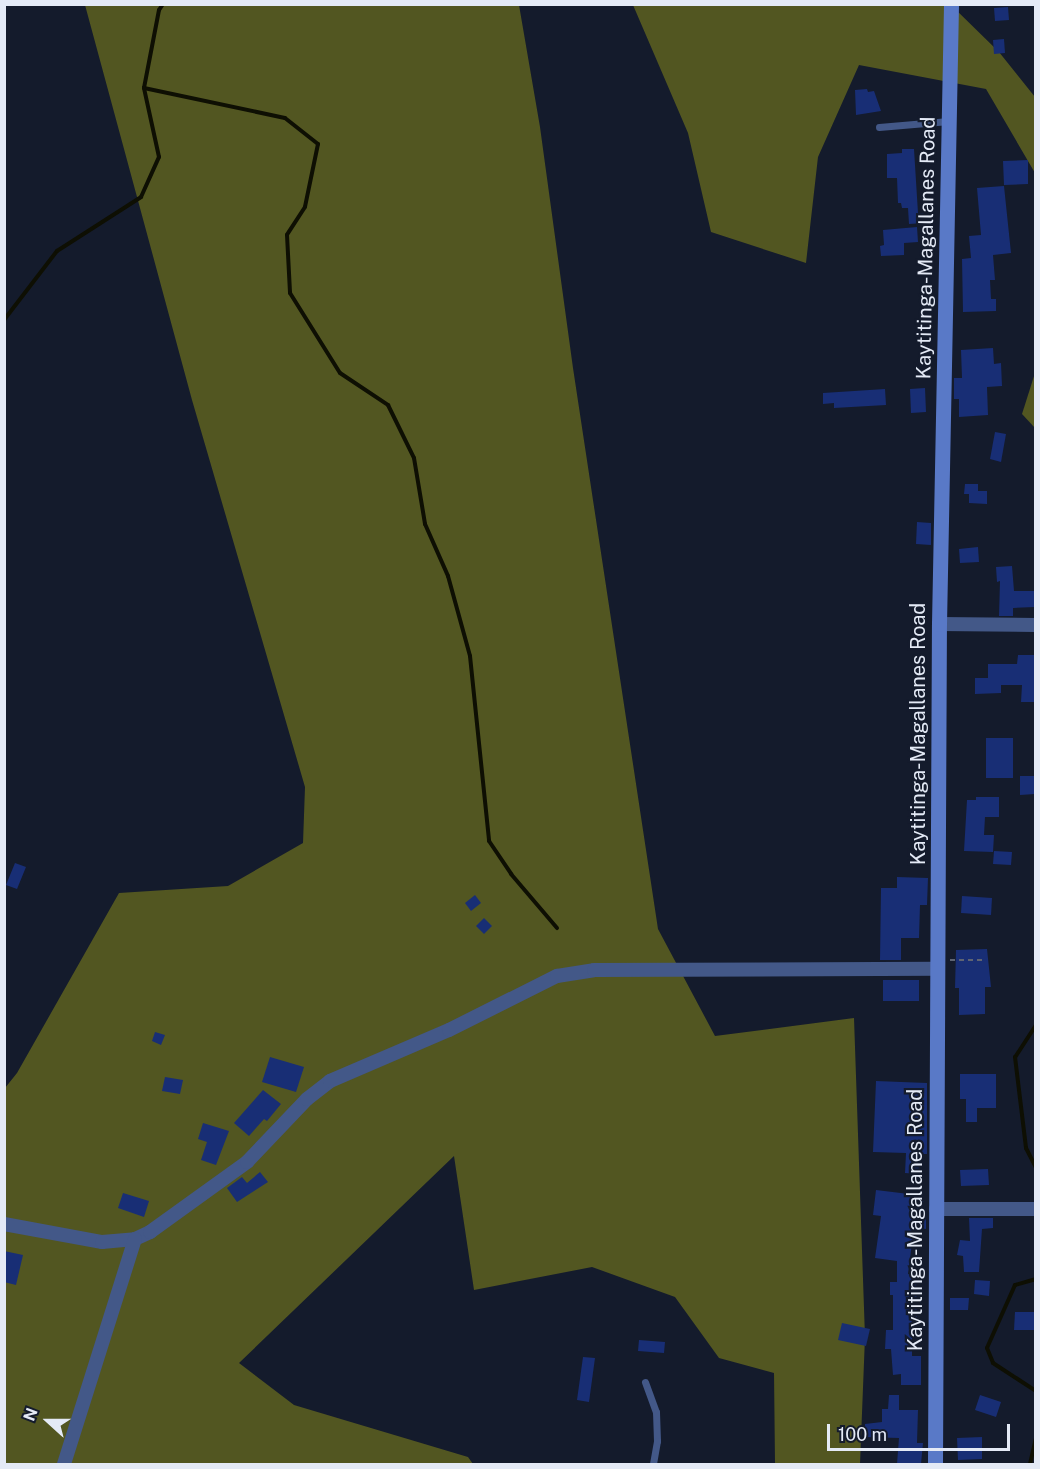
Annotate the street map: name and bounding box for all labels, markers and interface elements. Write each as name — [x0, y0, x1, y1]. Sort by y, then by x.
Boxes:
street label: Kaytitinga-Magallanes Road — [912, 116, 940, 380]
street label: Kaytitinga-Magallanes Road — [906, 603, 930, 865]
street label: Kaytitinga-Magallanes Road — [903, 1089, 927, 1351]
north arrow — [18, 1391, 78, 1451]
text: N — [20, 1405, 42, 1424]
scale bar — [830, 1412, 1013, 1450]
text: 100 m — [838, 1424, 887, 1445]

